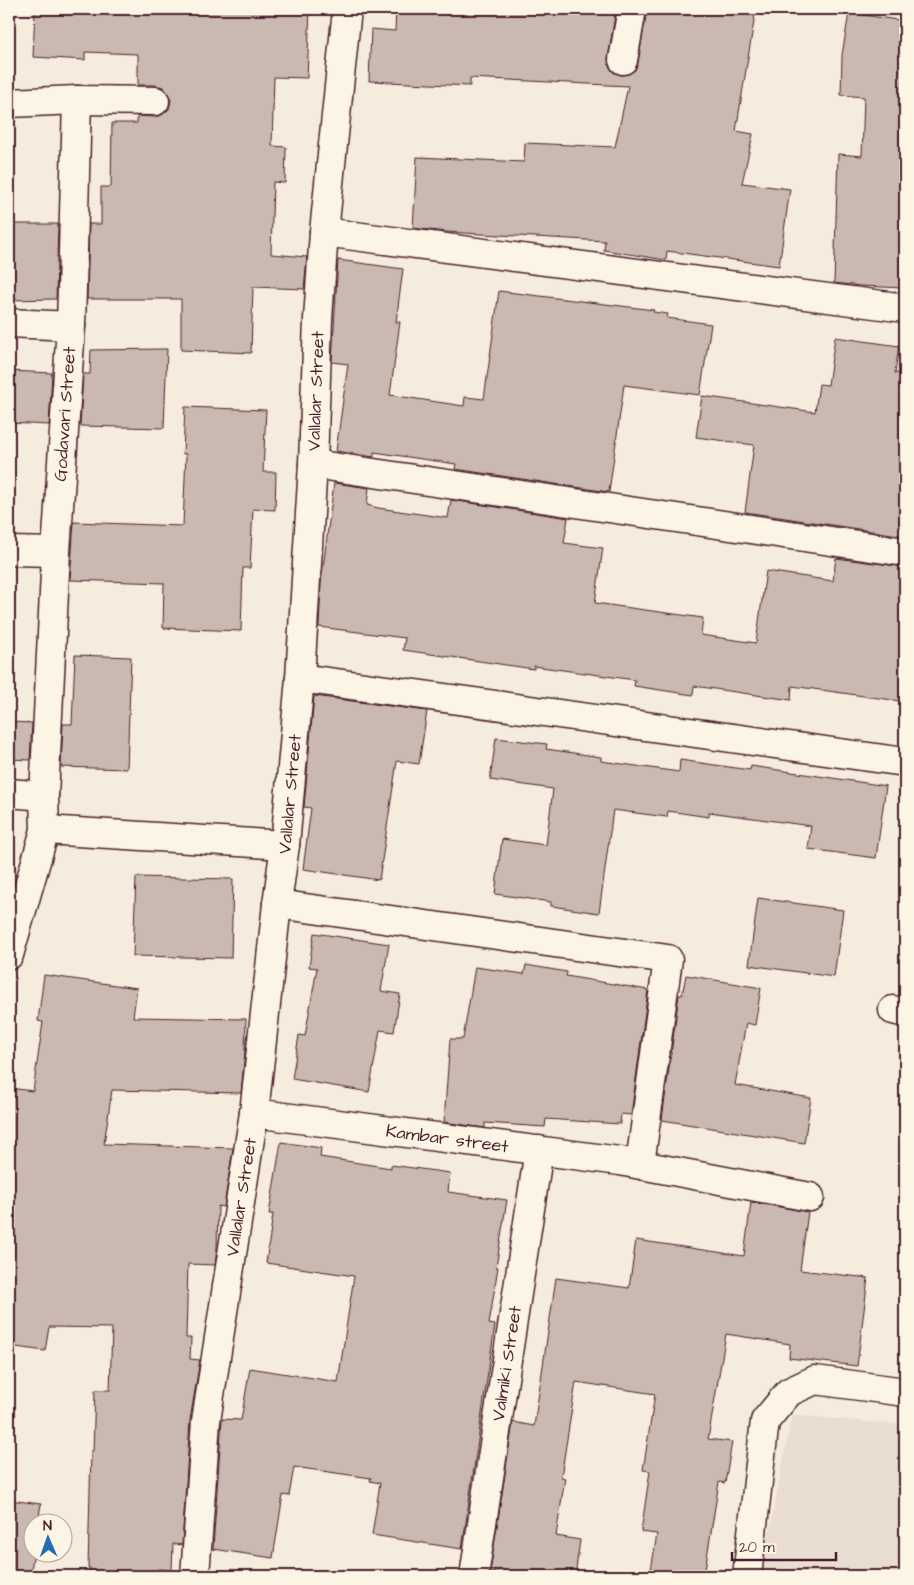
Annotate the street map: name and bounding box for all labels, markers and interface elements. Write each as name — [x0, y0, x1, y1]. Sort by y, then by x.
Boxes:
street label: Vallalar Street — [301, 330, 330, 451]
street label: Godavari Street — [48, 345, 82, 482]
street label: Vallalar Street — [271, 732, 307, 856]
street label: Kambar street — [384, 1118, 511, 1159]
street label: Vallalar Street — [219, 1135, 263, 1258]
street label: Valmiki Street — [485, 1303, 528, 1423]
north arrow — [22, 1512, 72, 1562]
text: N — [43, 1516, 53, 1536]
scale bar — [732, 1530, 835, 1562]
text: 20 m — [739, 1537, 775, 1558]

